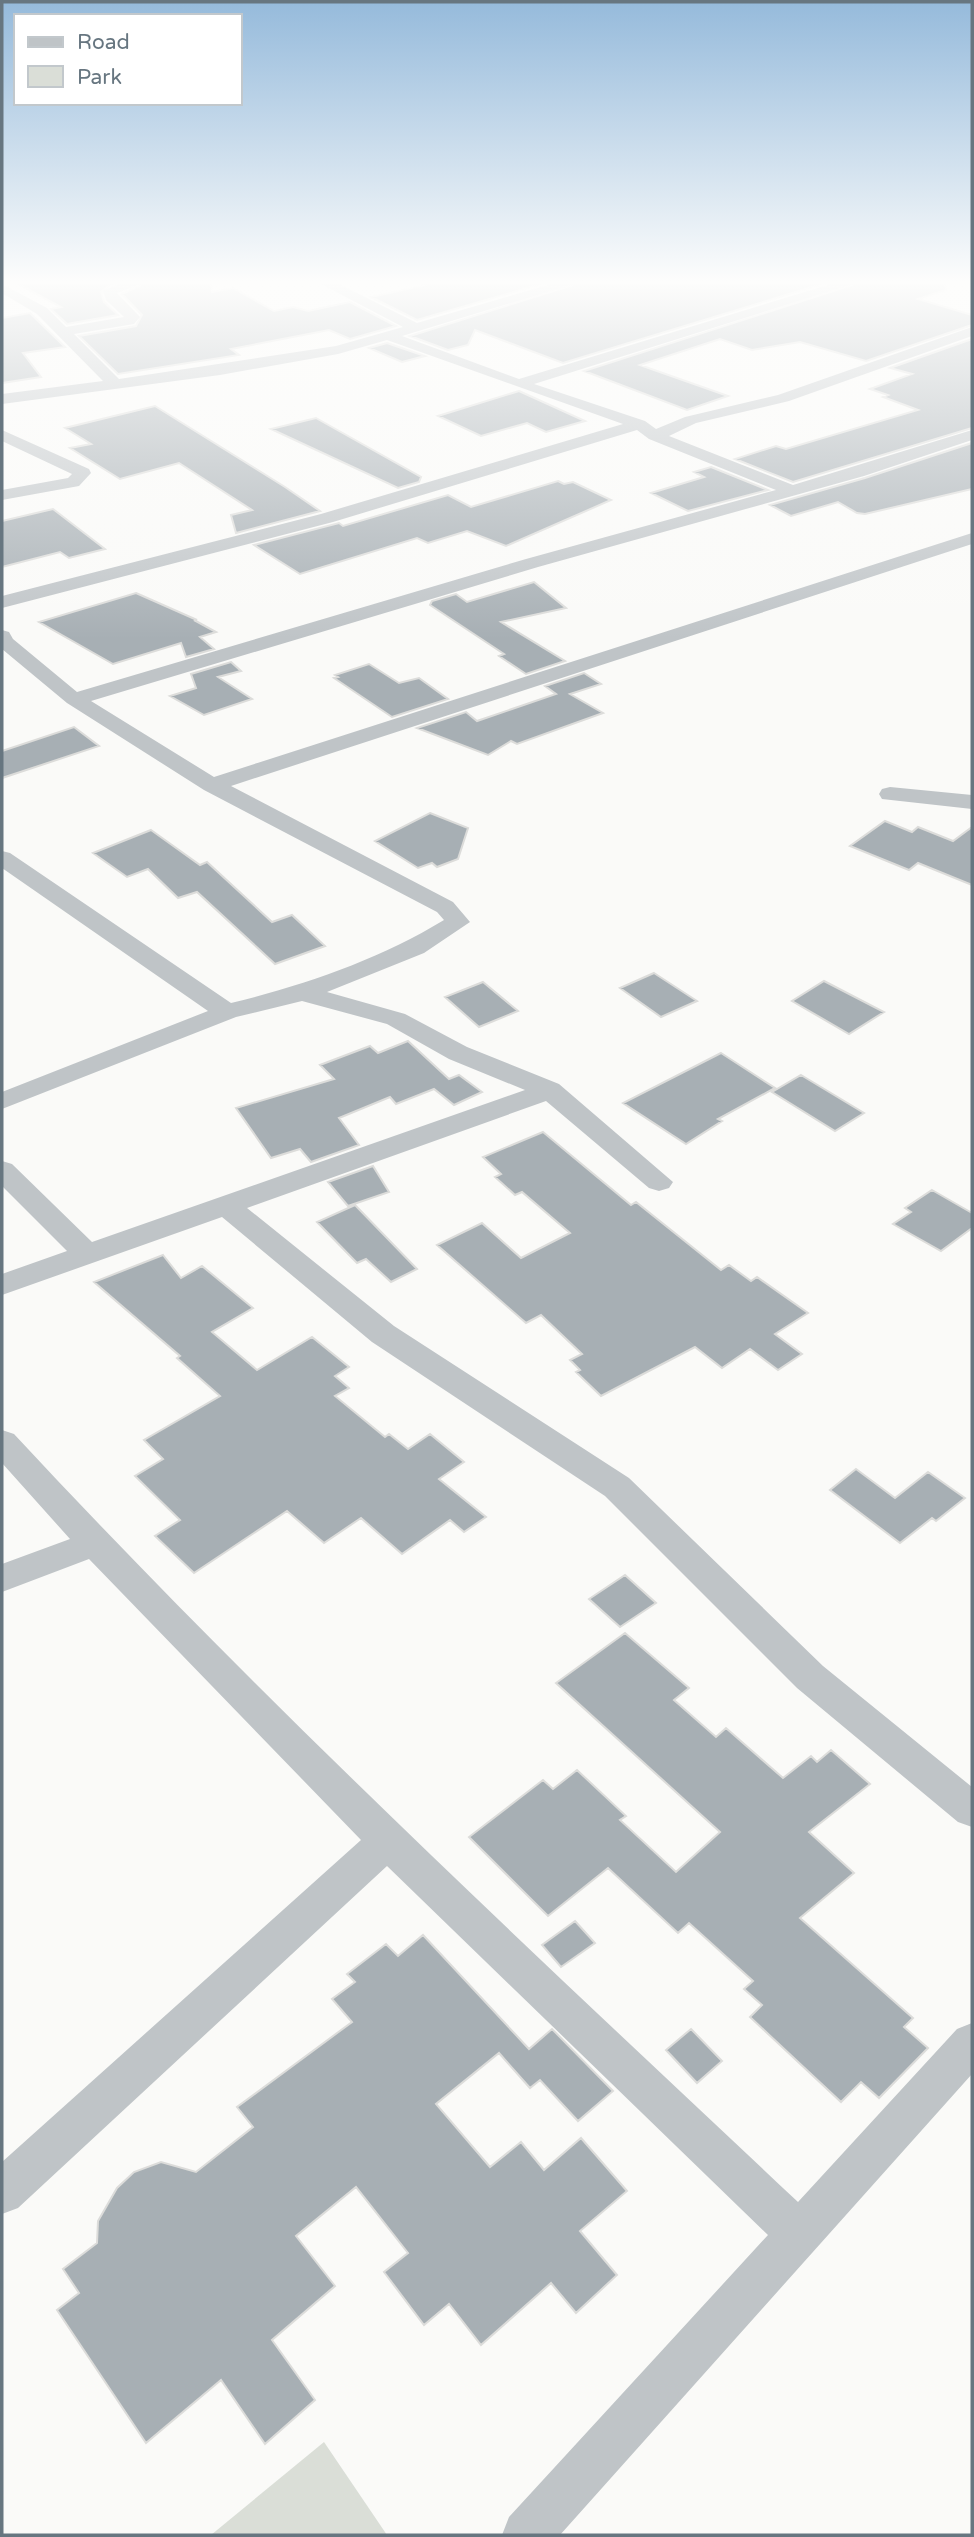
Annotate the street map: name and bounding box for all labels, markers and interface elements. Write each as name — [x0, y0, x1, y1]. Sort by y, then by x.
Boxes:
legend — [14, 14, 242, 105]
text: Road — [77, 30, 130, 55]
text: Park — [77, 65, 122, 90]

